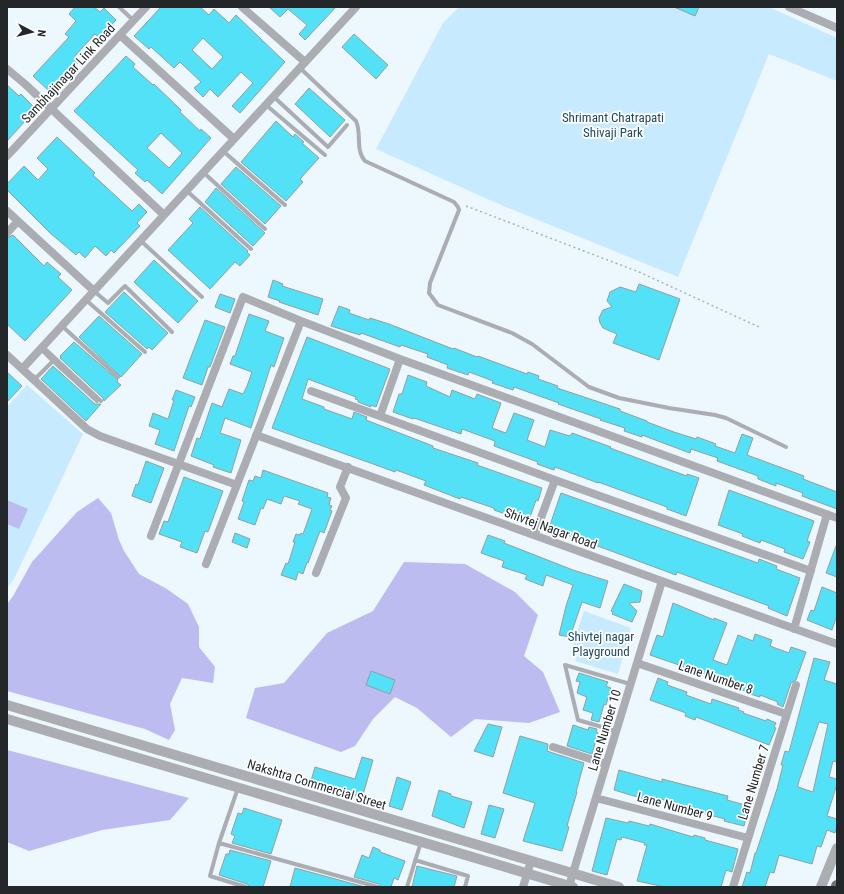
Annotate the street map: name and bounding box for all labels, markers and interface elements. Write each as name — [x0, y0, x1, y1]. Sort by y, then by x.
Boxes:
north arrow — [12, 12, 52, 52]
street label: Sambhajinagar Link Road — [19, 21, 118, 126]
text: N — [35, 29, 48, 38]
park label: Shrimant Chatrapati Shivaji Park — [562, 110, 664, 140]
street label: Shivtej Nagar Road — [503, 505, 599, 552]
park label: Shivtej nagar Playground — [568, 629, 634, 659]
street label: Lane Number 8 — [677, 658, 755, 697]
street label: Lane Number 10 — [585, 688, 624, 773]
street label: Lane Number 7 — [735, 743, 772, 822]
street label: Nakshtra Commercial Street — [246, 756, 388, 813]
street label: Lane Number 9 — [635, 789, 714, 824]

